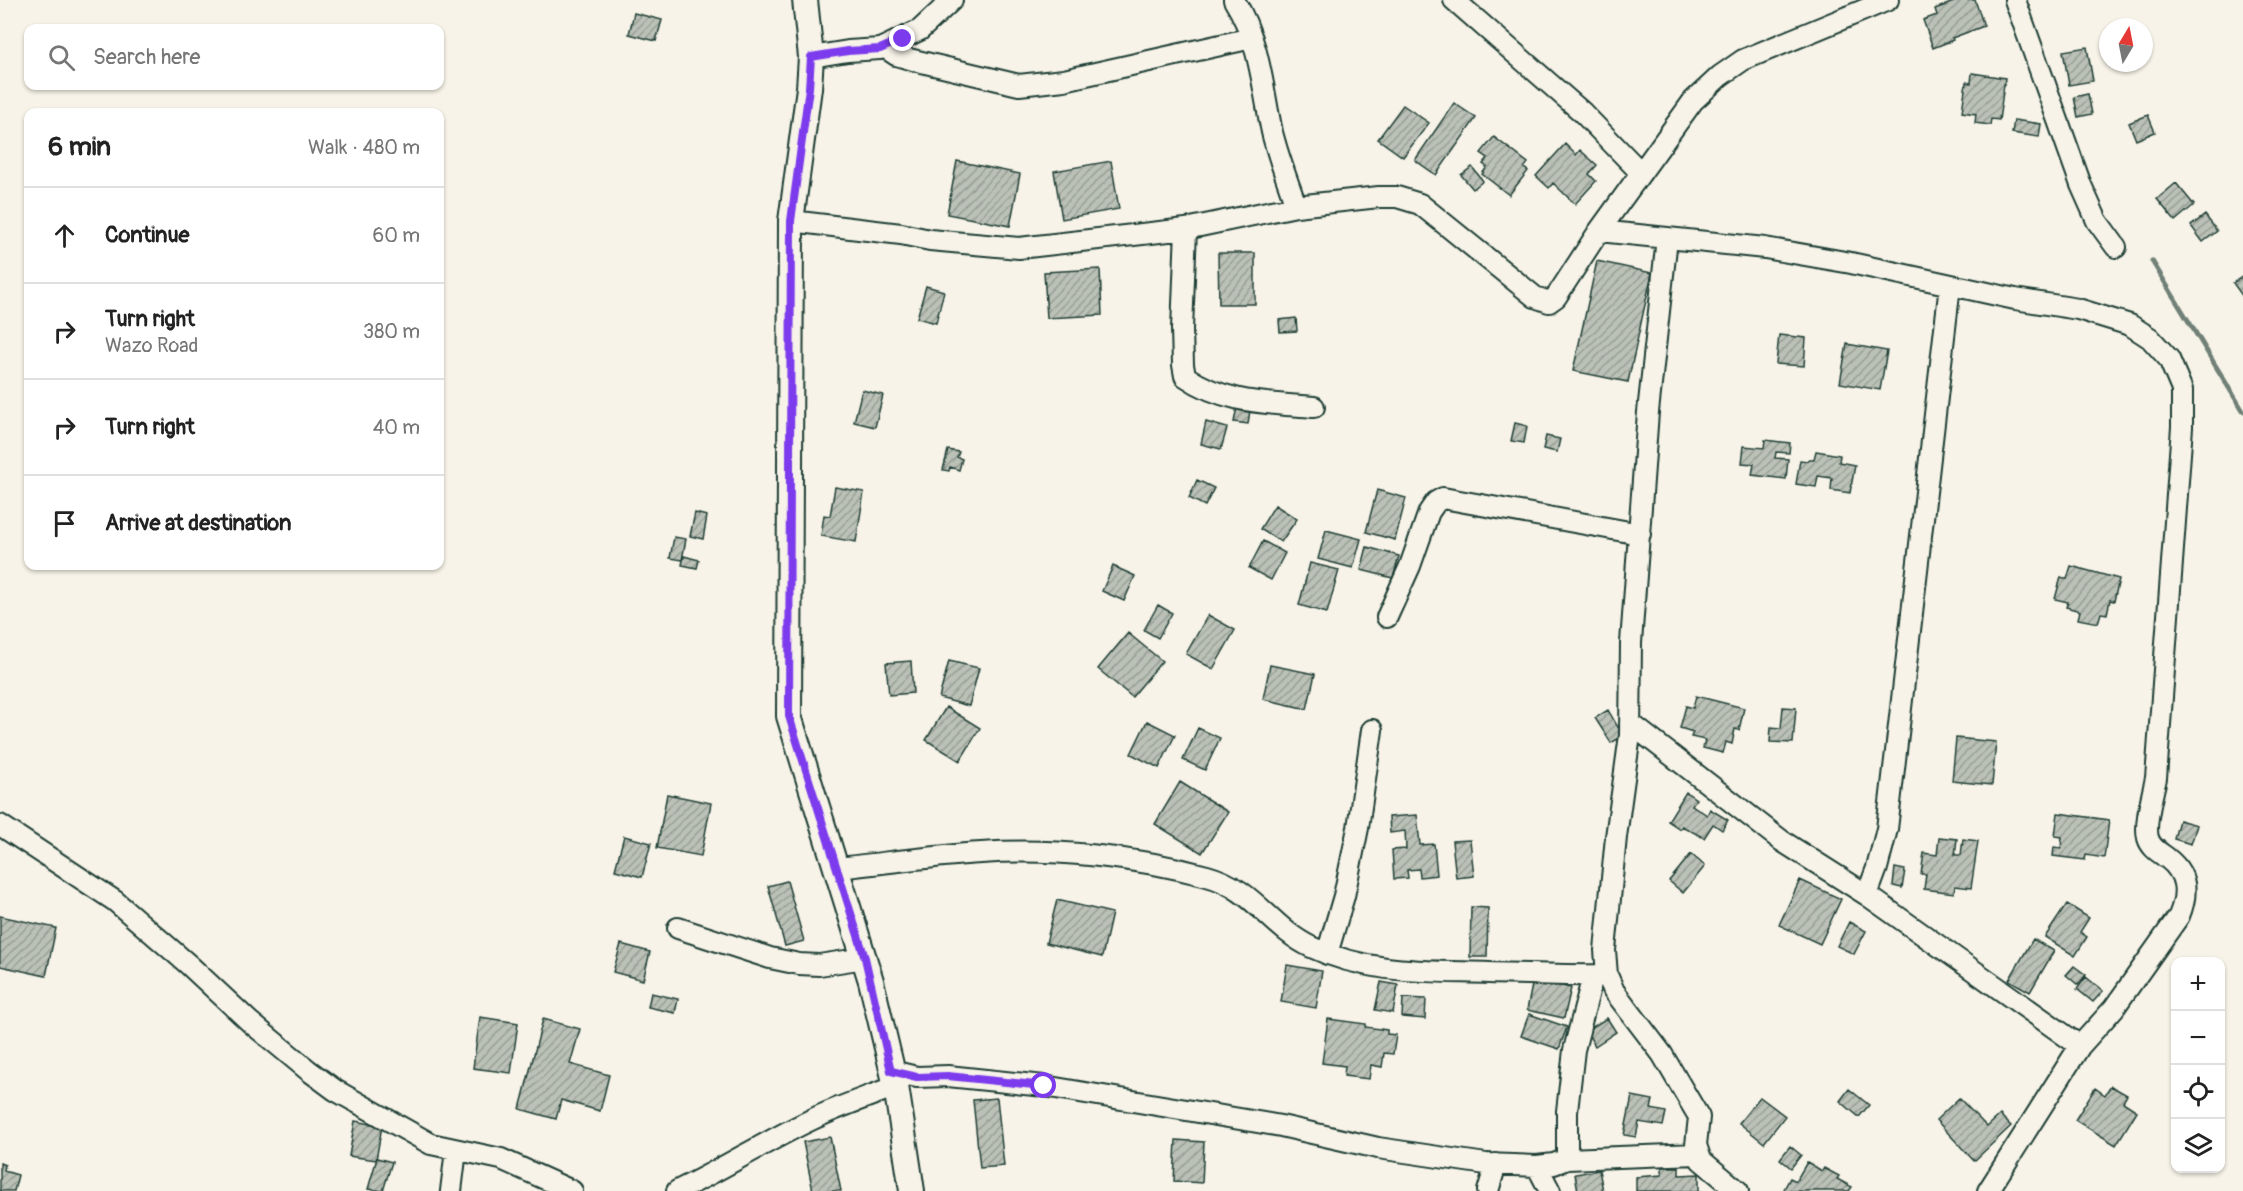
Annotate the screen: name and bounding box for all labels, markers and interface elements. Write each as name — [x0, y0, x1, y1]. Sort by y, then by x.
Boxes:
north arrow — [2099, 18, 2153, 72]
search box — [24, 24, 444, 90]
route end — [889, 25, 915, 51]
icon: search — [45, 41, 78, 74]
text: Search here — [93, 43, 200, 71]
text: 6 min — [48, 131, 111, 163]
text: Walk · 480 m — [308, 135, 420, 160]
icon: ahead — [48, 219, 81, 252]
text: Continue — [105, 221, 189, 249]
text: 60 m — [373, 223, 420, 248]
text: Turn right — [105, 305, 195, 333]
icon: right — [48, 315, 81, 348]
text: 380 m — [363, 319, 420, 344]
text: Wazo Road — [105, 333, 198, 358]
icon: right — [48, 411, 81, 444]
text: Turn right — [105, 413, 195, 441]
text: 40 m — [373, 415, 420, 440]
icon: arrive — [48, 507, 81, 540]
text: Arrive at destination — [105, 509, 291, 537]
map controls — [2171, 957, 2225, 1173]
button: + — [2171, 957, 2225, 1011]
button: − — [2171, 1011, 2225, 1065]
button: locate — [2171, 1065, 2225, 1119]
route start — [1030, 1072, 1056, 1098]
button: layers — [2171, 1119, 2225, 1173]

